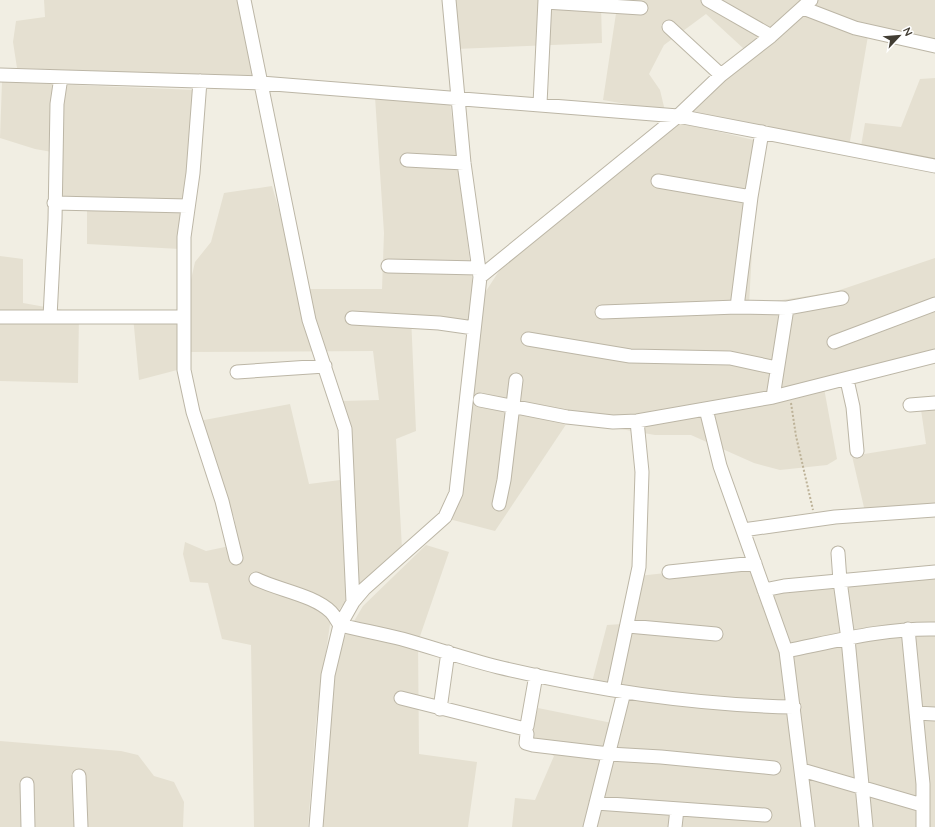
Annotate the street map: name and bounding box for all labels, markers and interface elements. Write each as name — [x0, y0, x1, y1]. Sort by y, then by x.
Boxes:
north arrow — [879, 16, 919, 56]
text: N — [900, 25, 916, 38]

